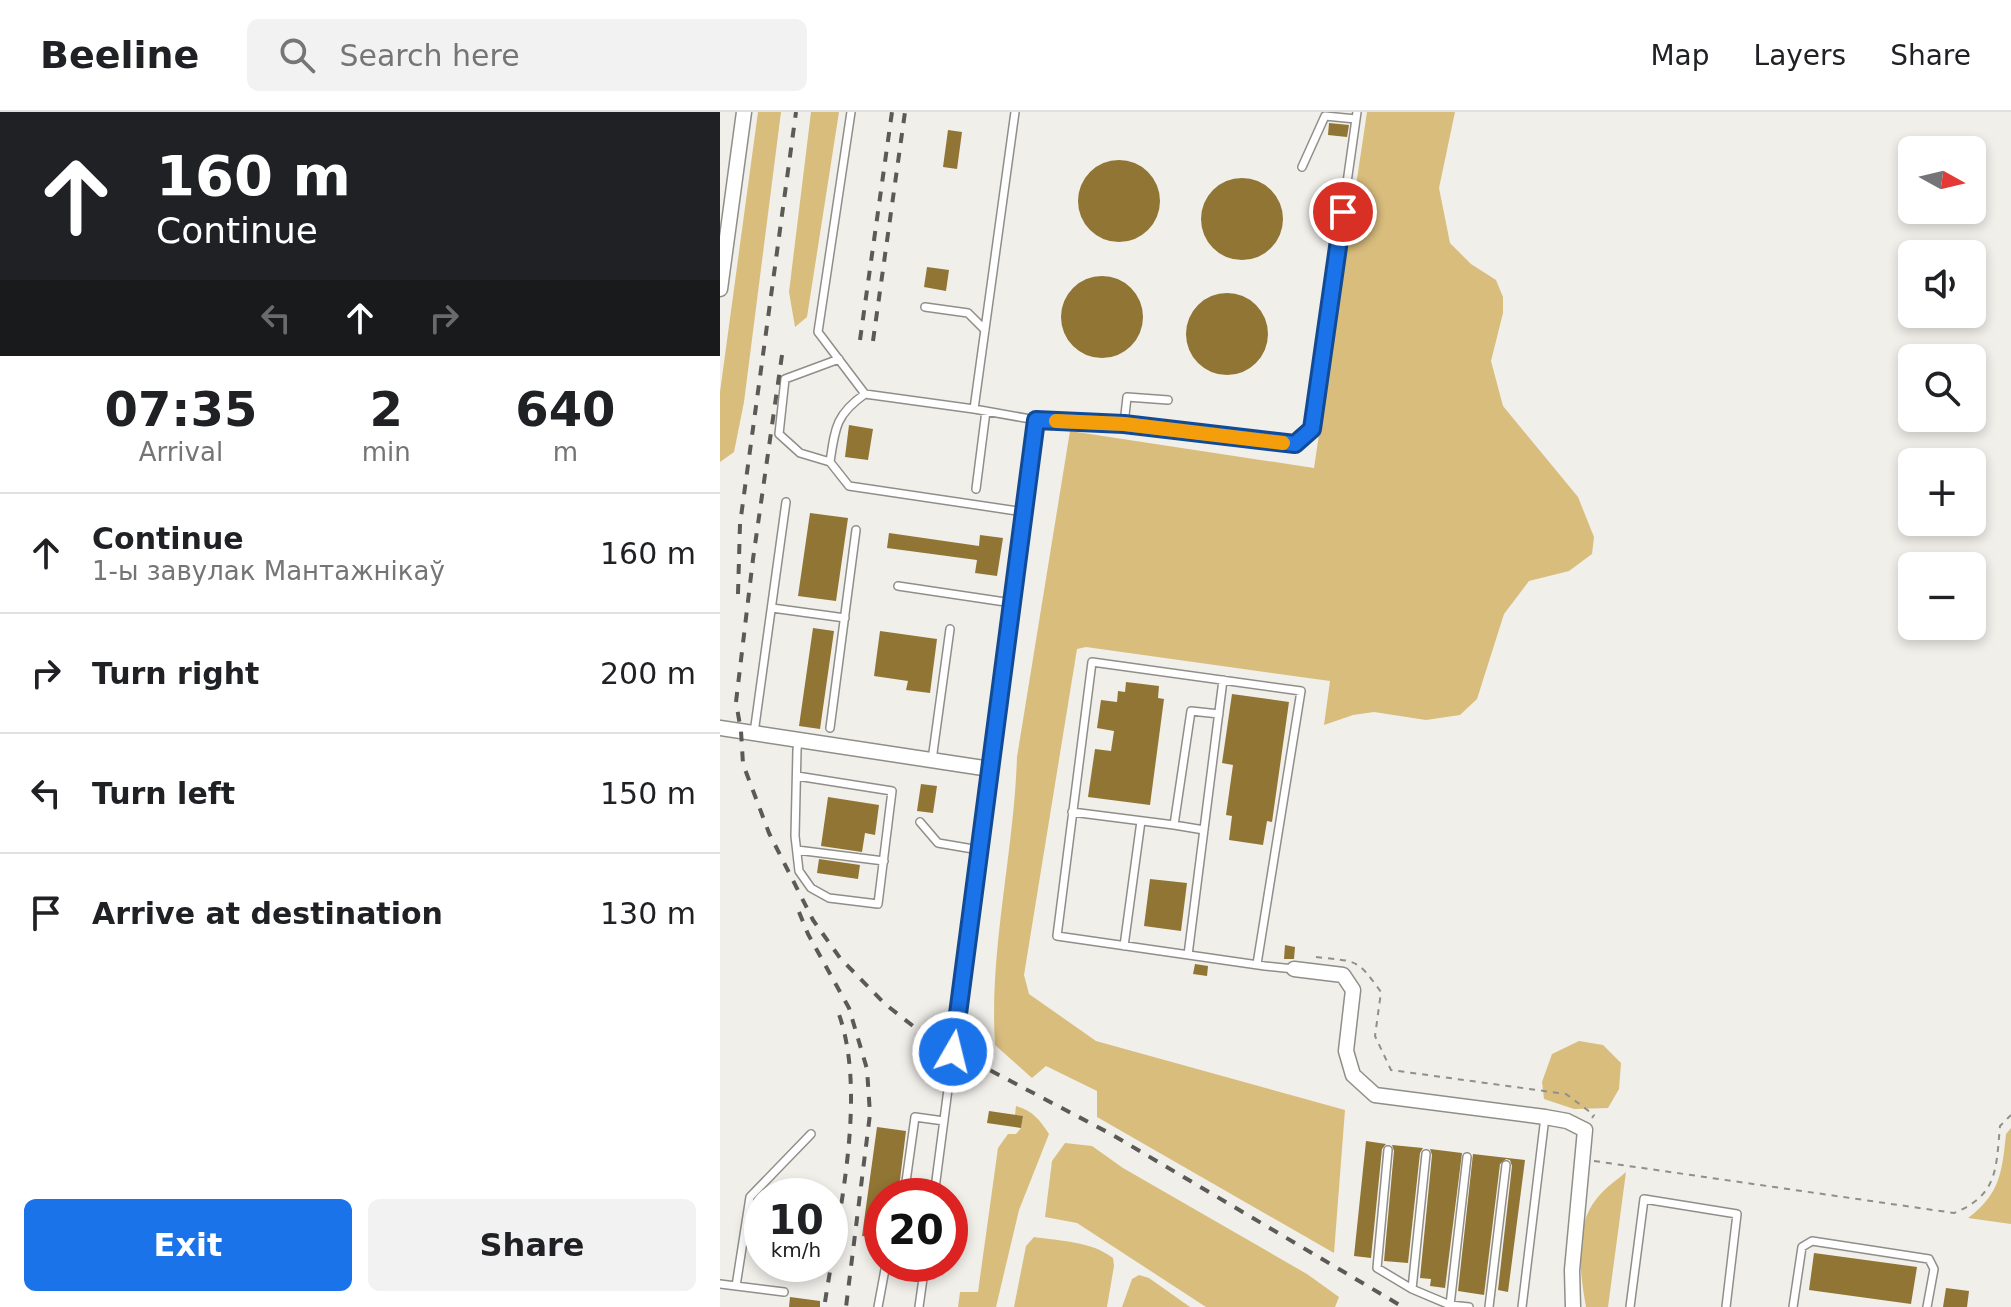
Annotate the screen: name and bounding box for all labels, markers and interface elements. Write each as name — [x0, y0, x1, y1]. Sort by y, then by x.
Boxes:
search box — [247, 19, 807, 91]
text: Beeline — [40, 33, 199, 77]
icon: search — [275, 33, 319, 77]
text: Search here — [339, 38, 520, 73]
text: Map — [1650, 39, 1710, 72]
text: Layers — [1754, 39, 1846, 72]
text: Share — [1890, 39, 1971, 72]
north arrow — [1898, 136, 1986, 224]
map controls — [1898, 136, 1986, 640]
text: 160 m — [156, 143, 351, 208]
icon: ahead — [24, 144, 128, 248]
pin — [1309, 178, 1377, 246]
icon: arrive — [1321, 190, 1365, 234]
text: Continue — [156, 210, 318, 251]
button: sound — [1898, 240, 1986, 328]
icon: left — [254, 296, 298, 340]
icon: ahead — [338, 296, 382, 340]
icon: right — [422, 296, 466, 340]
button: search — [1898, 344, 1986, 432]
text: 07:35 — [104, 381, 257, 437]
text: 2 — [370, 381, 403, 437]
text: 640 — [515, 381, 615, 437]
text: Arrival — [139, 437, 223, 467]
text: min — [362, 437, 411, 467]
text: m — [553, 437, 578, 467]
button: + — [1898, 448, 1986, 536]
text: Continue — [92, 521, 244, 556]
icon: ahead — [24, 531, 68, 575]
text: 160 m — [600, 536, 696, 571]
button: − — [1898, 552, 1986, 640]
text: 1-ы завулак Мантажнікаў — [92, 556, 445, 586]
icon: right — [24, 651, 68, 695]
text: Turn right — [92, 656, 259, 691]
text: 200 m — [600, 656, 696, 691]
icon: left — [24, 771, 68, 815]
text: Turn left — [92, 776, 235, 811]
text: 150 m — [600, 776, 696, 811]
icon: arrive — [24, 891, 68, 935]
text: Arrive at destination — [92, 896, 443, 931]
text: 130 m — [600, 896, 696, 931]
position arrow — [911, 1010, 995, 1094]
speed limit sign: 20 — [864, 1178, 968, 1282]
text: 10 — [768, 1197, 824, 1243]
button: Exit — [24, 1199, 352, 1291]
button: Share — [368, 1199, 696, 1291]
text: km/h — [771, 1238, 821, 1262]

